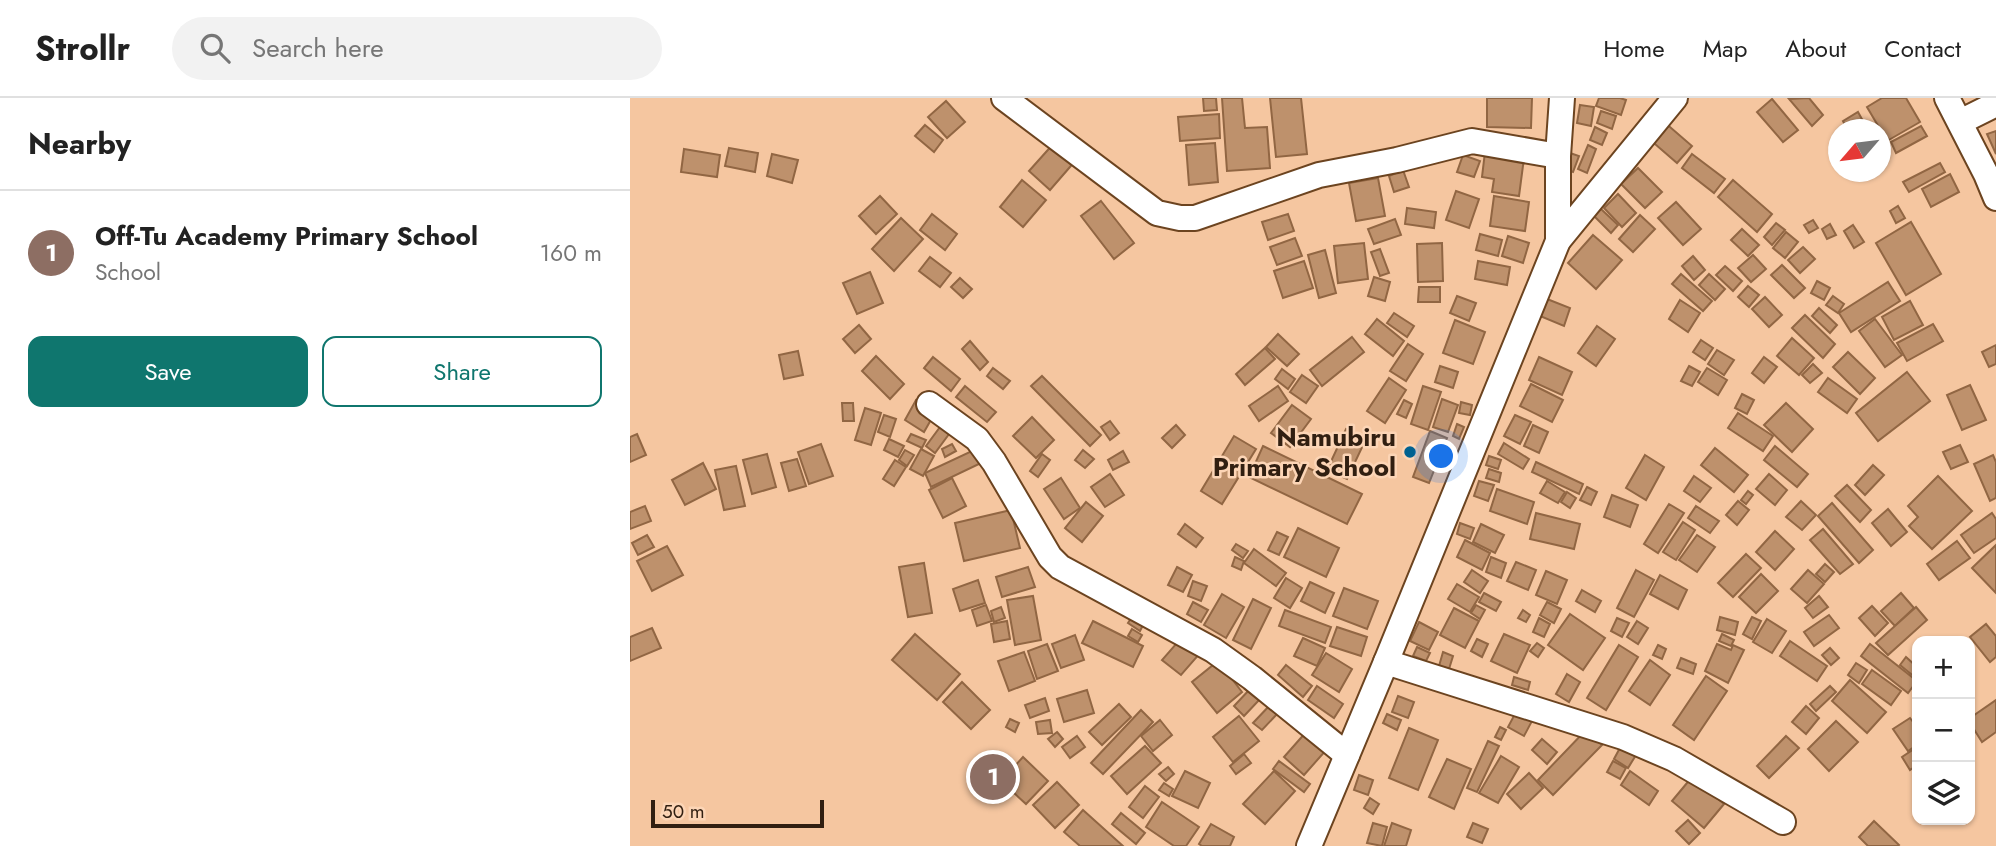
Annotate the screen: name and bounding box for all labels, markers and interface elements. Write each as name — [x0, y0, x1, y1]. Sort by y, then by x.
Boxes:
search box — [172, 17, 662, 80]
text: Strollr — [35, 25, 130, 72]
icon: search — [196, 29, 234, 67]
text: Search here — [252, 29, 384, 67]
text: Home — [1603, 31, 1665, 66]
text: Map — [1703, 31, 1747, 66]
text: About — [1785, 31, 1846, 66]
text: Contact — [1884, 31, 1961, 66]
north arrow — [1828, 119, 1891, 182]
text: Nearby — [28, 122, 131, 165]
text: Off-Tu Academy Primary School — [95, 217, 478, 255]
text: 1 — [45, 236, 57, 270]
text: 160 m — [540, 236, 602, 270]
text: School — [95, 255, 161, 289]
button: Save — [28, 336, 308, 407]
button: Share — [322, 336, 602, 407]
place label: Namubiru Primary School — [1213, 418, 1396, 486]
your location — [1424, 439, 1458, 473]
marker: Namubiru Primary School — [1402, 444, 1418, 460]
map controls — [1912, 636, 1975, 825]
button: + — [1912, 636, 1975, 699]
button: − — [1912, 699, 1975, 762]
pin: 1 — [970, 751, 1016, 803]
button: layers — [1912, 762, 1975, 825]
scale bar — [651, 797, 824, 829]
text: 50 m — [662, 798, 705, 825]

